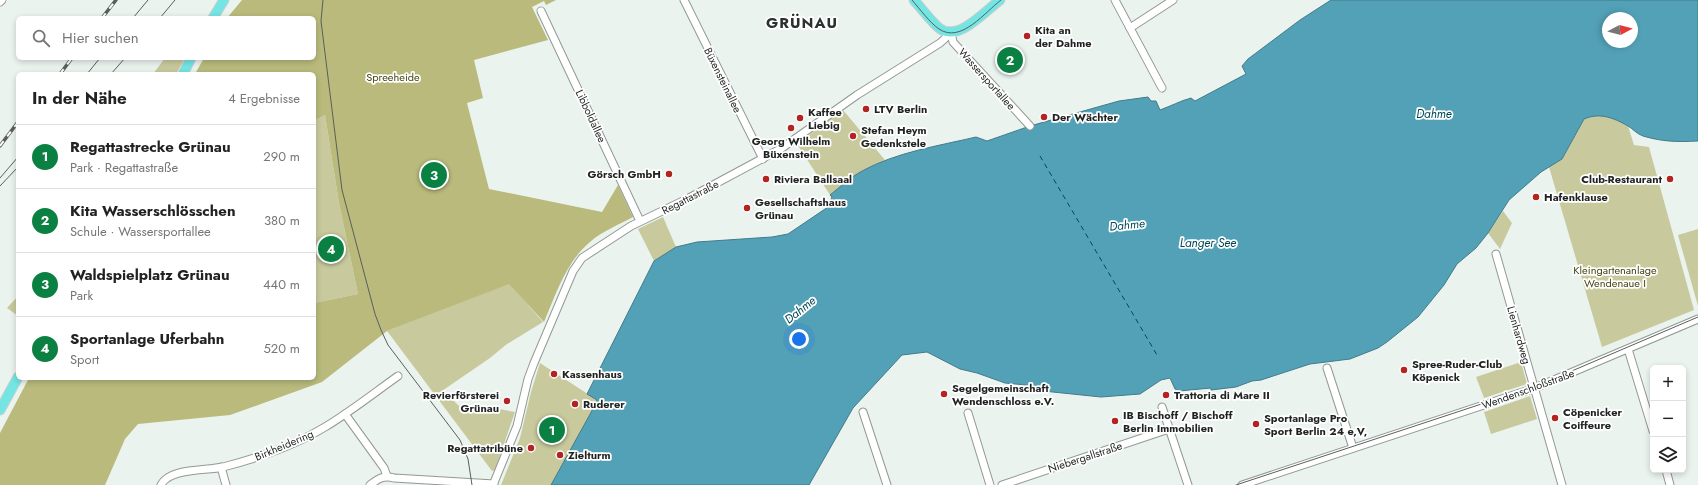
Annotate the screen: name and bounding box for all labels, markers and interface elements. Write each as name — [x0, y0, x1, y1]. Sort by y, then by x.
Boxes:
district label: GRÜNAU — [766, 12, 838, 34]
north arrow — [1602, 12, 1638, 48]
search box — [16, 16, 316, 60]
place label: Kita an der Dahme — [1035, 22, 1092, 51]
icon: search — [30, 27, 52, 49]
text: Hier suchen — [62, 27, 139, 49]
marker: Kita an der Dahme — [1022, 31, 1032, 41]
street label: Büxensteinallee — [700, 45, 746, 116]
street label: Wassersportallee — [955, 45, 1019, 114]
pin: 2 — [997, 45, 1023, 75]
park label: Spreeheide — [366, 69, 420, 85]
text: In der Nähe — [32, 86, 127, 110]
street label: Libboldallee — [572, 87, 610, 145]
text: 4 Ergebnisse — [228, 89, 300, 108]
place label: LTV Berlin — [874, 101, 927, 117]
place label: Kaffee Liebig — [808, 104, 842, 133]
marker: LTV Berlin — [861, 104, 871, 114]
water label: Dahme — [1416, 105, 1452, 123]
place label: Der Wächter — [1052, 109, 1118, 125]
marker: Der Wächter — [1039, 112, 1049, 122]
marker: Kaffee Liebig — [795, 113, 805, 123]
place label: Stefan Heym Gedenkstele — [861, 122, 927, 151]
marker: Georg Wilhelm Büxenstein — [786, 123, 796, 133]
marker: Stefan Heym Gedenkstele — [848, 131, 858, 141]
place label: Georg Wilhelm Büxenstein — [752, 133, 830, 162]
text: Regattastrecke Grünau — [70, 136, 231, 158]
text: 1 — [42, 147, 48, 166]
text: 290 m — [263, 147, 300, 166]
text: Park · Regattastraße — [70, 158, 178, 177]
pin: 3 — [421, 160, 447, 190]
place label: Görsch GmbH — [588, 166, 661, 182]
marker: Görsch GmbH — [664, 169, 674, 179]
place label: Riviera Ballsaal — [774, 171, 852, 187]
place label: Club-Restaurant — [1581, 171, 1662, 187]
marker: Riviera Ballsaal — [761, 174, 771, 184]
marker: Club-Restaurant — [1665, 174, 1675, 184]
street label: Regattastraße — [659, 176, 722, 218]
place label: Hafenklause — [1544, 189, 1608, 205]
marker: Hafenklause — [1531, 192, 1541, 202]
place label: Gesellschaftshaus Grünau — [755, 194, 846, 223]
text: Kita Wasserschlösschen — [70, 200, 236, 222]
marker: Gesellschaftshaus Grünau — [742, 203, 752, 213]
text: 2 — [41, 211, 49, 230]
text: 380 m — [264, 211, 300, 230]
water label: Dahme — [1108, 214, 1146, 236]
text: Schule · Wassersportallee — [70, 222, 211, 241]
pin: 4 — [318, 234, 344, 264]
water label: Langer See — [1180, 234, 1236, 252]
park label: Kleingartenanlage Wendenaue I — [1573, 262, 1657, 291]
text: Waldspielplatz Grünau — [70, 264, 230, 286]
text: 3 — [41, 275, 49, 294]
text: 440 m — [263, 275, 300, 294]
text: Park — [70, 286, 93, 305]
water label: Dahme — [780, 292, 820, 328]
street label: Lienhardweg — [1503, 304, 1535, 366]
text: Sportanlage Uferbahn — [70, 328, 224, 350]
your location — [789, 329, 809, 349]
text: 4 — [40, 339, 50, 358]
text: 520 m — [263, 339, 300, 358]
text: Sport — [70, 350, 99, 369]
place label: Spree-Ruder-Club Köpenick — [1412, 356, 1503, 385]
marker: Spree-Ruder-Club Köpenick — [1399, 365, 1409, 375]
street label: Wendenschloßstraße — [1479, 365, 1577, 413]
map controls — [1650, 365, 1686, 473]
button: + — [1650, 365, 1686, 401]
place label: Kassenhaus — [562, 366, 622, 382]
marker: Kassenhaus — [549, 369, 559, 379]
place label: Segelgemeinschaft Wendenschloss e.V. — [952, 380, 1054, 409]
place label: Revierförsterei Grünau — [423, 387, 499, 416]
place label: Trattoria di Mare II — [1174, 387, 1270, 403]
marker: Segelgemeinschaft Wendenschloss e.V. — [939, 389, 949, 399]
marker: Trattoria di Mare II — [1161, 390, 1171, 400]
marker: Revierförsterei Grünau — [502, 396, 512, 406]
place label: Ruderer — [583, 396, 625, 412]
marker: Ruderer — [570, 399, 580, 409]
button: − — [1650, 401, 1686, 437]
place label: Cöpenicker Coiffeure — [1563, 404, 1623, 433]
place label: IB Bischoff / Bischoff Berlin Immobilien — [1123, 407, 1234, 436]
place label: Sportanlage Pro Sport Berlin 24 e,V, — [1264, 410, 1367, 439]
marker: Cöpenicker Coiffeure — [1550, 413, 1560, 423]
pin: 1 — [539, 415, 565, 445]
marker: IB Bischoff / Bischoff Berlin Immobilien — [1110, 416, 1120, 426]
marker: Sportanlage Pro Sport Berlin 24 e,V, — [1251, 419, 1261, 429]
street label: Birkheidering — [252, 425, 316, 465]
street label: Niebergallstraße — [1046, 437, 1125, 477]
button: layers — [1650, 437, 1686, 473]
place label: Regattatribüne — [447, 440, 523, 456]
marker: Regattatribüne — [526, 443, 536, 453]
place label: Zielturm — [568, 447, 611, 463]
marker: Zielturm — [555, 450, 565, 460]

